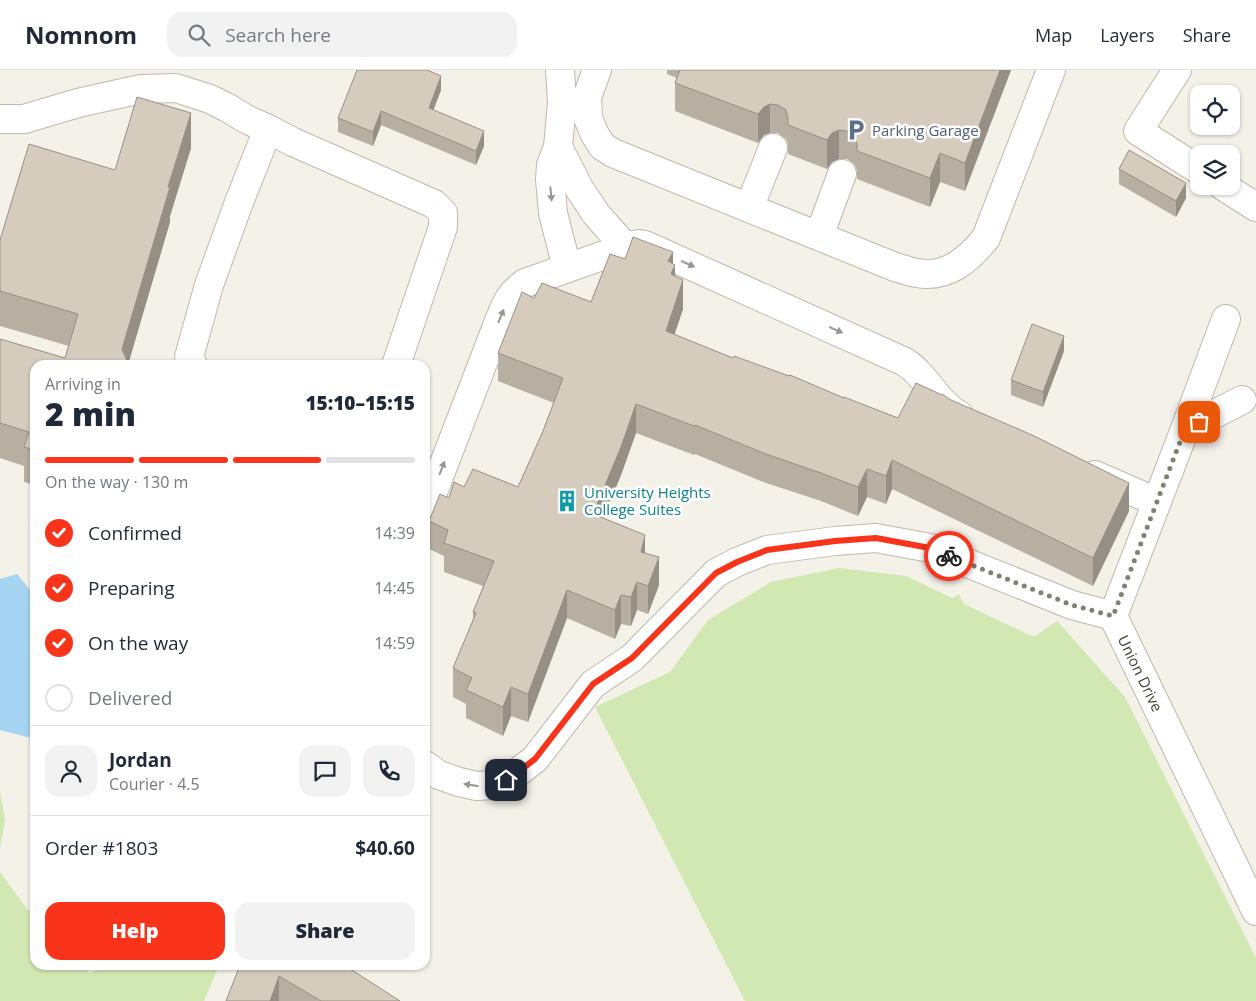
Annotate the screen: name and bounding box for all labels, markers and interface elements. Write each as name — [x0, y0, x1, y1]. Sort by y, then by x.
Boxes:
search box — [167, 12, 517, 57]
text: Nomnom — [25, 18, 137, 51]
icon: search — [185, 21, 213, 49]
text: Search here — [225, 22, 331, 48]
text: Map — [1035, 23, 1072, 47]
text: Layers — [1100, 23, 1155, 47]
text: Share — [1183, 23, 1231, 47]
map controls — [1190, 85, 1240, 195]
button: locate — [1190, 85, 1240, 135]
parking icon: Parking Garage — [843, 117, 869, 143]
place label: Parking Garage — [872, 120, 979, 140]
button: layers — [1190, 145, 1240, 195]
one-way arrow — [547, 186, 555, 202]
one-way arrow — [681, 261, 695, 269]
one-way arrow — [497, 308, 505, 323]
one-way arrow — [829, 327, 843, 335]
text: Arriving in — [45, 373, 121, 395]
text: 15:10–15:15 — [305, 390, 415, 416]
text: 2 min — [45, 392, 136, 435]
pin — [1178, 401, 1220, 443]
icon: bag — [1185, 408, 1213, 436]
one-way arrow — [439, 460, 447, 475]
text: On the way · 130 m — [45, 471, 188, 493]
place label: University Heights College Suites — [584, 482, 711, 519]
building icon: University Heights College Suites — [554, 488, 580, 514]
icon: check — [45, 519, 73, 547]
text: Confirmed — [88, 520, 182, 546]
text: 14:39 — [374, 522, 415, 544]
courier — [924, 531, 974, 581]
icon: bike — [935, 542, 963, 570]
icon: check — [45, 574, 73, 602]
text: Preparing — [88, 575, 175, 601]
text: 14:45 — [374, 577, 415, 599]
icon: check — [45, 629, 73, 657]
text: On the way — [88, 630, 188, 656]
text: 14:59 — [374, 632, 415, 654]
street label: Union Drive — [1114, 632, 1168, 715]
text: Delivered — [88, 685, 172, 711]
button: person — [45, 745, 97, 797]
button: chat — [299, 745, 351, 797]
button: phone — [363, 745, 415, 797]
text: Jordan — [109, 747, 172, 773]
pin — [485, 759, 527, 801]
icon: home — [492, 766, 520, 794]
text: Courier · 4.5 — [109, 773, 200, 795]
one-way arrow — [463, 780, 479, 788]
text: Order #1803 — [45, 835, 158, 861]
text: $40.60 — [355, 835, 415, 861]
button: Help — [45, 902, 225, 960]
button: Share — [235, 902, 415, 960]

